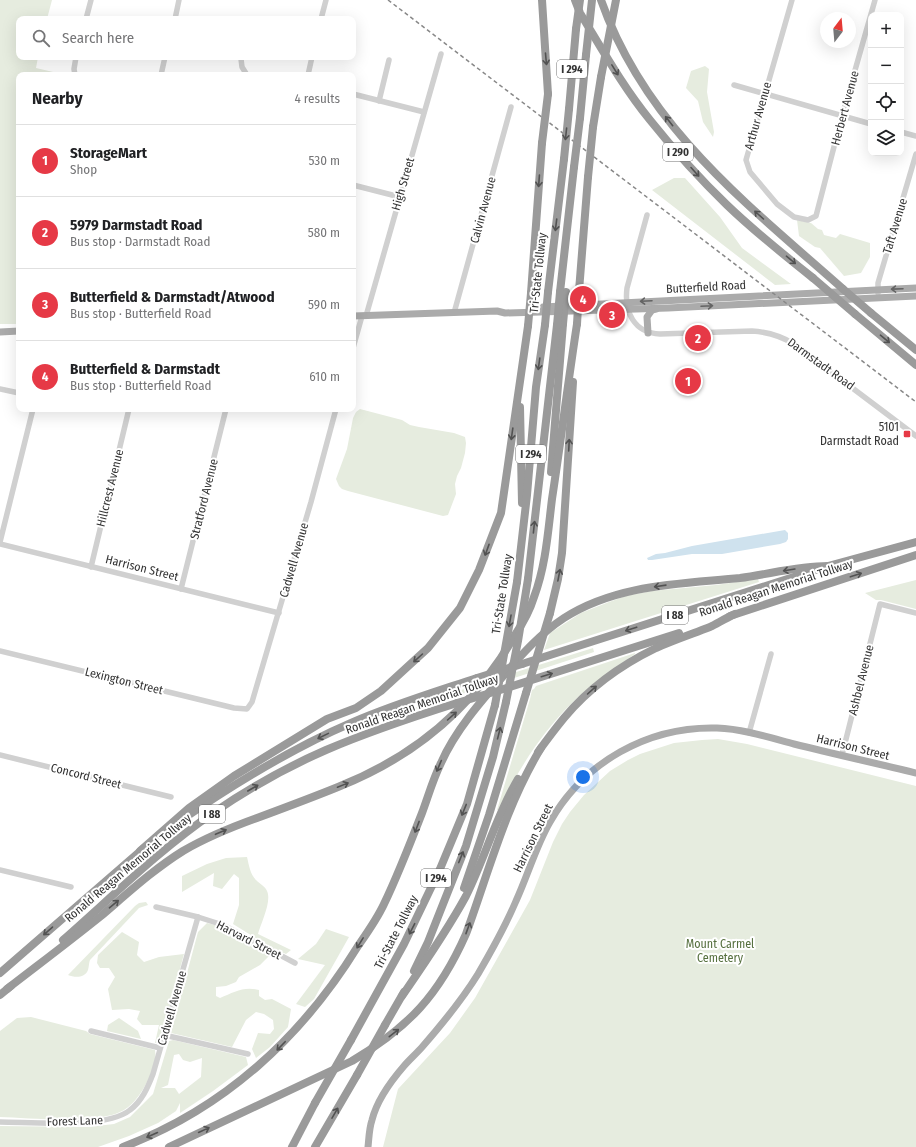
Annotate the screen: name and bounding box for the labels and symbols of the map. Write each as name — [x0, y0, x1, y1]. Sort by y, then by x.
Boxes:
north arrow — [820, 12, 856, 48]
one-way arrow — [542, 52, 550, 65]
road number: I 294 — [557, 60, 587, 78]
one-way arrow — [611, 64, 619, 75]
street label: Herbert Avenue — [828, 69, 862, 147]
street label: Arthur Avenue — [742, 80, 774, 152]
one-way arrow — [665, 116, 674, 127]
one-way arrow — [563, 127, 570, 140]
road number: I 290 — [663, 143, 693, 161]
street label: High Street — [389, 156, 417, 212]
one-way arrow — [691, 167, 700, 177]
one-way arrow — [536, 174, 543, 187]
street label: Calvin Avenue — [467, 175, 499, 245]
street label: Taft Avenue — [880, 196, 910, 255]
one-way arrow — [753, 211, 764, 220]
one-way arrow — [552, 218, 560, 231]
street label: Tri-State Tollway — [527, 231, 549, 314]
one-way arrow — [785, 256, 796, 265]
street label: Butterfield Road — [666, 278, 746, 296]
pin: 4 — [570, 284, 596, 314]
one-way arrow — [891, 285, 904, 292]
one-way arrow — [640, 298, 653, 305]
pin: 3 — [599, 300, 625, 330]
one-way arrow — [700, 302, 713, 310]
pin: 2 — [685, 323, 711, 353]
street label: Darmstadt Road — [785, 335, 857, 393]
one-way arrow — [879, 335, 890, 344]
one-way arrow — [535, 357, 543, 370]
pin: 1 — [675, 366, 701, 396]
place label: 5101 Darmstadt Road — [820, 420, 899, 448]
one-way arrow — [508, 427, 516, 440]
marker: 5101 Darmstadt Road — [902, 429, 912, 439]
one-way arrow — [565, 439, 572, 452]
road number: I 294 — [516, 445, 546, 463]
street label: Hillcrest Avenue — [94, 448, 126, 528]
street label: Stratford Avenue — [187, 457, 221, 541]
street label: Cadwell Avenue — [277, 521, 311, 599]
one-way arrow — [530, 521, 538, 534]
one-way arrow — [482, 543, 490, 555]
street label: Harrison Street — [104, 552, 180, 584]
street label: Tri-State Tollway — [489, 552, 515, 635]
street label: Ronald Reagan Memorial Tollway — [697, 556, 855, 619]
one-way arrow — [783, 566, 796, 574]
one-way arrow — [555, 569, 563, 582]
one-way arrow — [850, 570, 862, 578]
one-way arrow — [654, 582, 667, 590]
road number: I 88 — [662, 606, 688, 624]
one-way arrow — [506, 614, 514, 627]
one-way arrow — [624, 626, 637, 633]
street label: Ashbel Avenue — [845, 643, 877, 717]
one-way arrow — [413, 653, 423, 663]
street label: Lexington Street — [84, 665, 164, 697]
street label: Ronald Reagan Memorial Tollway — [344, 671, 501, 737]
one-way arrow — [540, 671, 553, 678]
one-way arrow — [587, 685, 597, 694]
one-way arrow — [447, 712, 457, 721]
one-way arrow — [495, 727, 503, 740]
street label: Harrison Street — [815, 731, 891, 763]
one-way arrow — [317, 733, 329, 740]
street label: Concord Street — [49, 760, 123, 792]
one-way arrow — [435, 760, 443, 772]
your location — [573, 767, 593, 787]
one-way arrow — [336, 781, 348, 788]
one-way arrow — [247, 783, 259, 791]
street label: Harrison Street — [510, 801, 556, 875]
one-way arrow — [460, 803, 468, 815]
road number: I 88 — [199, 805, 225, 823]
street label: Ronald Reagan Memorial Tollway — [62, 811, 195, 925]
one-way arrow — [412, 820, 420, 832]
one-way arrow — [215, 827, 227, 835]
one-way arrow — [458, 852, 466, 864]
road number: I 294 — [421, 869, 451, 887]
street label: Tri-State Tollway — [371, 892, 421, 971]
one-way arrow — [109, 900, 120, 909]
street label: Harvard Street — [214, 918, 284, 962]
one-way arrow — [408, 923, 415, 935]
one-way arrow — [465, 923, 473, 935]
one-way arrow — [42, 927, 53, 936]
one-way arrow — [356, 937, 364, 948]
park label: Mount Carmel Cemetery — [686, 937, 754, 965]
street label: Cadwell Avenue — [155, 969, 189, 1047]
one-way arrow — [389, 1028, 400, 1037]
one-way arrow — [276, 1041, 286, 1051]
one-way arrow — [331, 1107, 339, 1119]
street label: Forest Lane — [47, 1113, 103, 1129]
one-way arrow — [198, 1126, 210, 1134]
one-way arrow — [146, 1132, 158, 1139]

